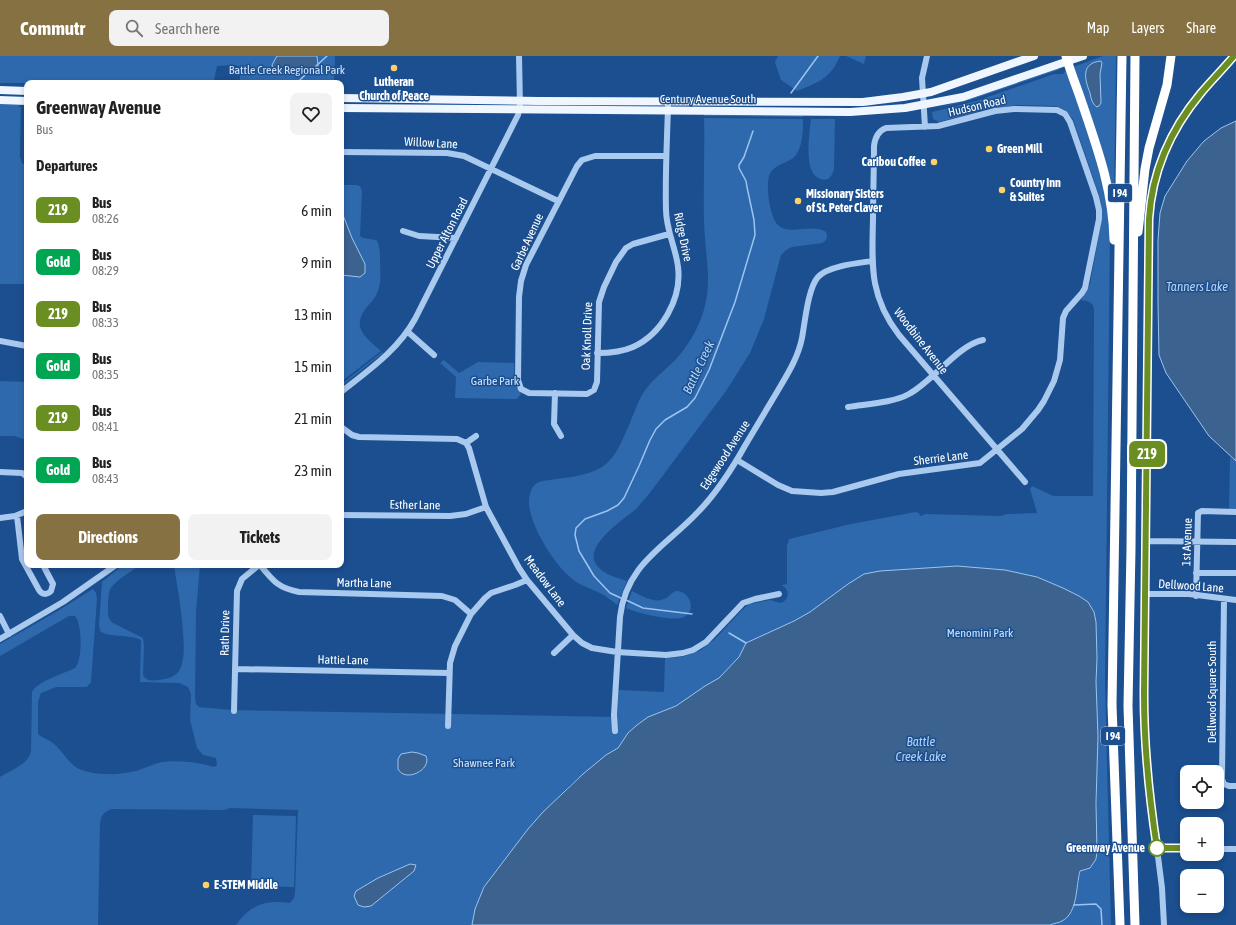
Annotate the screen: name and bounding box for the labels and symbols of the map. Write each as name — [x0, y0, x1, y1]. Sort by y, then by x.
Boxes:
park label: Battle Creek Regional Park — [229, 63, 346, 77]
marker: Lutheran Church of Peace — [389, 63, 399, 73]
place label: Lutheran Church of Peace — [359, 75, 429, 103]
street label: Century Avenue South — [660, 92, 756, 106]
street label: Hudson Road — [947, 93, 1007, 119]
street label: Willow Lane — [404, 135, 458, 151]
place label: Green Mill — [997, 142, 1043, 156]
marker: Green Mill — [984, 144, 994, 154]
place label: Caribou Coffee — [862, 155, 927, 169]
marker: Caribou Coffee — [929, 157, 939, 167]
place label: Country Inn & Suites — [1010, 176, 1061, 204]
road number: I 94 — [1108, 184, 1132, 202]
marker: Country Inn & Suites — [997, 185, 1007, 195]
place label: Missionary Sisters of St. Peter Claver — [806, 187, 885, 215]
street label: Upper Afton Road — [423, 195, 471, 271]
marker: Missionary Sisters of St. Peter Claver — [793, 196, 803, 206]
street label: Garbe Avenue — [508, 211, 546, 273]
street label: Ridge Drive — [671, 211, 695, 263]
water label: Tanners Lake — [1166, 279, 1228, 294]
street label: Oak Knoll Drive — [579, 302, 595, 370]
street label: Woodbine Avenue — [891, 305, 951, 377]
water label: Battle Creek — [680, 338, 717, 396]
park label: Garbe Park — [471, 374, 520, 388]
street label: Edgewood Avenue — [697, 418, 753, 492]
line badge: 219 — [1124, 441, 1170, 467]
street label: Sherrie Lane — [913, 448, 969, 468]
street label: Esther Lane — [390, 498, 440, 512]
street label: 1st Avenue — [1179, 518, 1195, 566]
street label: Meadow Lane — [521, 553, 569, 609]
street label: Martha Lane — [336, 576, 392, 590]
street label: Dellwood Lane — [1158, 577, 1224, 595]
street label: Rath Drive — [218, 610, 232, 656]
park label: Menomini Park — [947, 626, 1014, 640]
street label: Dellwood Square South — [1205, 641, 1219, 743]
street label: Hattie Lane — [317, 653, 369, 667]
road number: I 94 — [1101, 727, 1125, 745]
water label: Battle Creek Lake — [896, 734, 946, 764]
park label: Shawnee Park — [453, 756, 516, 770]
marker: Greenway Avenue — [1148, 839, 1166, 857]
place label: Greenway Avenue — [1066, 841, 1146, 855]
place label: E-STEM Middle — [214, 878, 278, 892]
marker: E-STEM Middle — [201, 880, 211, 890]

